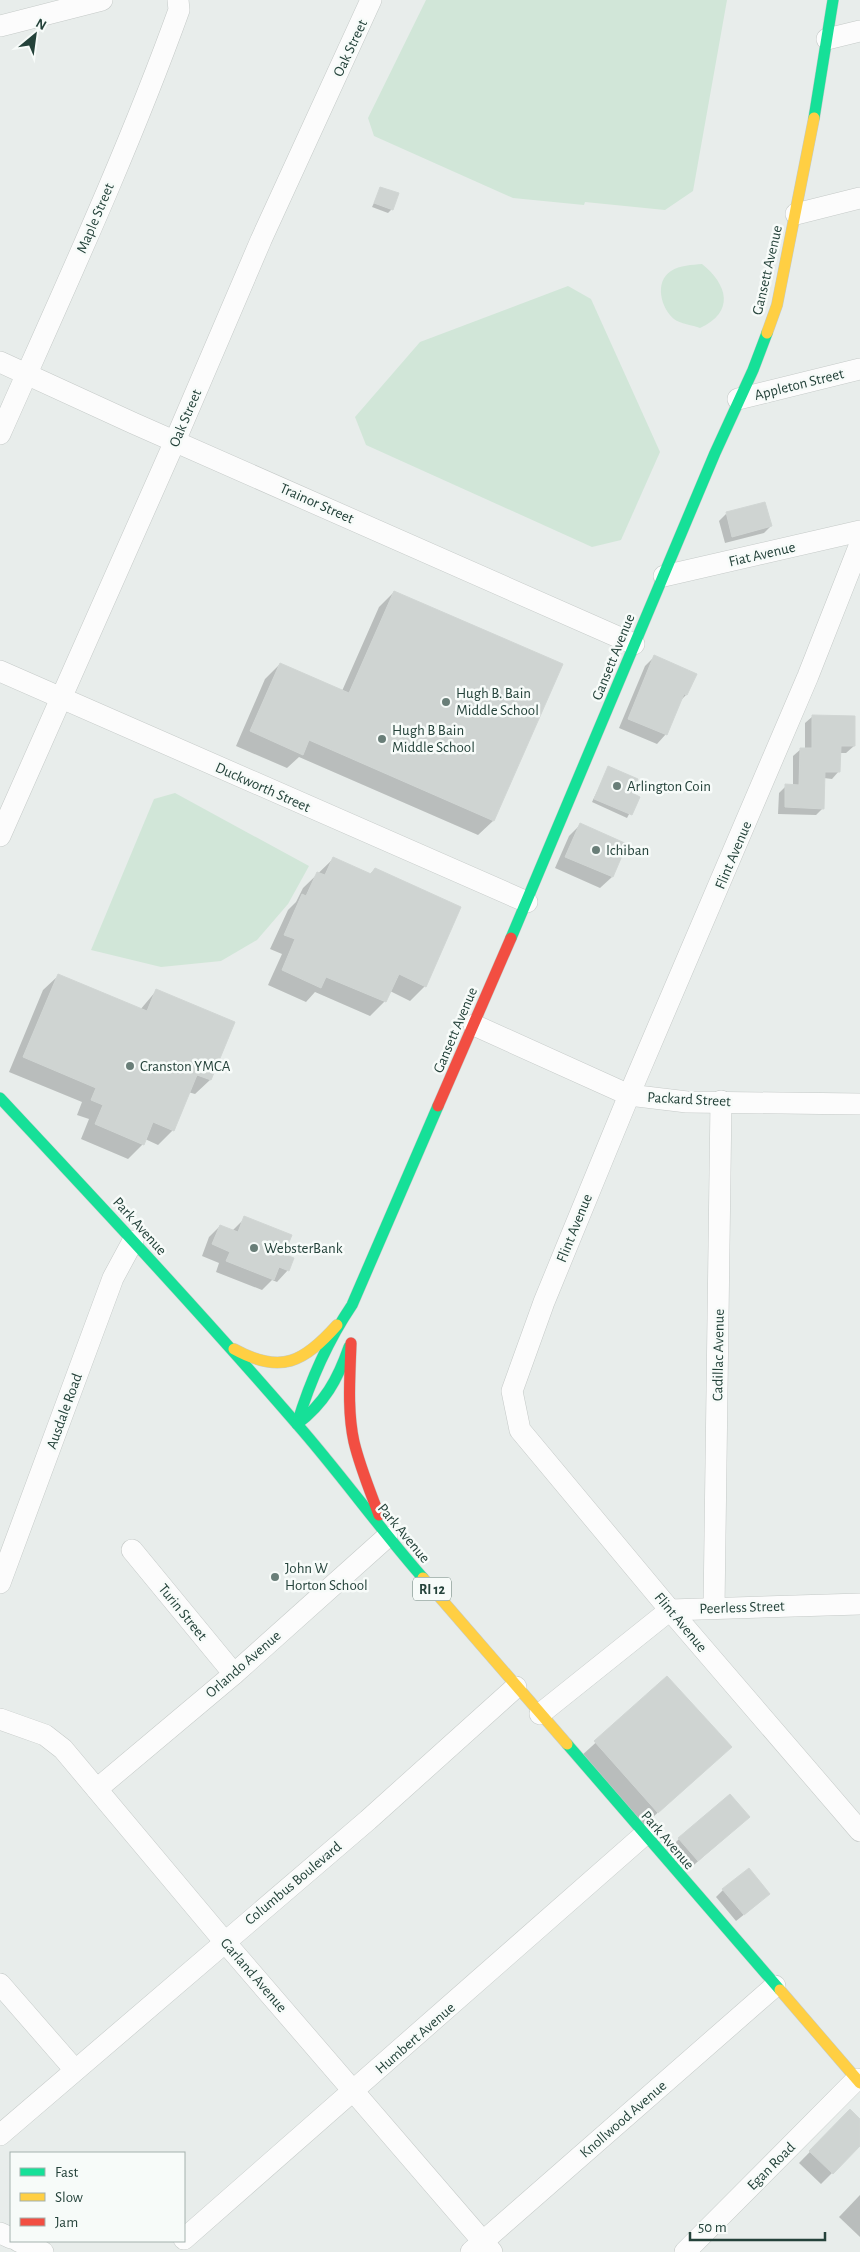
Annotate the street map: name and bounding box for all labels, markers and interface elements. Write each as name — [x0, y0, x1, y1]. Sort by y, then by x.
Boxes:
north arrow — [10, 10, 60, 60]
text: N — [33, 16, 48, 33]
street label: Oak Street — [331, 17, 370, 79]
street label: Maple Street — [74, 181, 117, 255]
street label: Gansett Avenue — [750, 224, 785, 316]
street label: Appleton Street — [753, 366, 846, 403]
street label: Oak Street — [167, 387, 204, 449]
street label: Trainor Street — [278, 480, 356, 527]
street label: Fiat Avenue — [727, 540, 797, 569]
street label: Gansett Avenue — [589, 612, 638, 702]
place label: Hugh B. Bain Middle School — [456, 686, 539, 718]
marker: Hugh B. Bain Middle School — [440, 696, 452, 708]
place label: Hugh B Bain Middle School — [392, 723, 475, 755]
marker: Hugh B Bain Middle School — [376, 733, 388, 745]
street label: Duckworth Street — [213, 760, 313, 815]
place label: Arlington Coin — [627, 779, 711, 794]
marker: Arlington Coin — [611, 780, 623, 792]
street label: Flint Avenue — [712, 819, 755, 892]
place label: Ichiban — [606, 843, 649, 858]
marker: Ichiban — [590, 844, 602, 856]
street label: Gansett Avenue — [431, 985, 480, 1075]
place label: Cranston YMCA — [140, 1059, 231, 1074]
marker: Cranston YMCA — [124, 1060, 136, 1072]
street label: Packard Street — [647, 1090, 731, 1109]
street label: Flint Avenue — [554, 1192, 595, 1265]
street label: Park Avenue — [110, 1195, 169, 1258]
place label: WebsterBank — [264, 1241, 343, 1256]
marker: WebsterBank — [248, 1242, 260, 1254]
street label: Cadillac Avenue — [710, 1309, 727, 1401]
street label: Ausdale Road — [44, 1371, 85, 1451]
street label: Park Avenue — [375, 1501, 433, 1566]
place label: John W Horton School — [285, 1561, 368, 1593]
marker: John W Horton School — [269, 1571, 281, 1583]
road number: RI 12 — [413, 1578, 451, 1600]
street label: Turin Street — [155, 1581, 210, 1644]
street label: Flint Avenue — [652, 1590, 710, 1655]
street label: Peerless Street — [699, 1599, 785, 1616]
street label: Orlando Avenue — [203, 1628, 284, 1701]
street label: Park Avenue — [638, 1808, 697, 1873]
street label: Columbus Boulevard — [242, 1839, 344, 1928]
street label: Garland Avenue — [218, 1935, 290, 2015]
street label: Humbert Avenue — [373, 2000, 458, 2077]
street label: Knollwood Avenue — [577, 2078, 670, 2161]
street label: Egan Road — [745, 2139, 798, 2193]
legend — [10, 2152, 185, 2242]
text: Fast — [55, 2165, 79, 2180]
text: Slow — [55, 2190, 83, 2205]
scale bar — [690, 2210, 825, 2242]
text: Jam — [55, 2215, 78, 2230]
text: 50 m — [698, 2220, 727, 2235]

